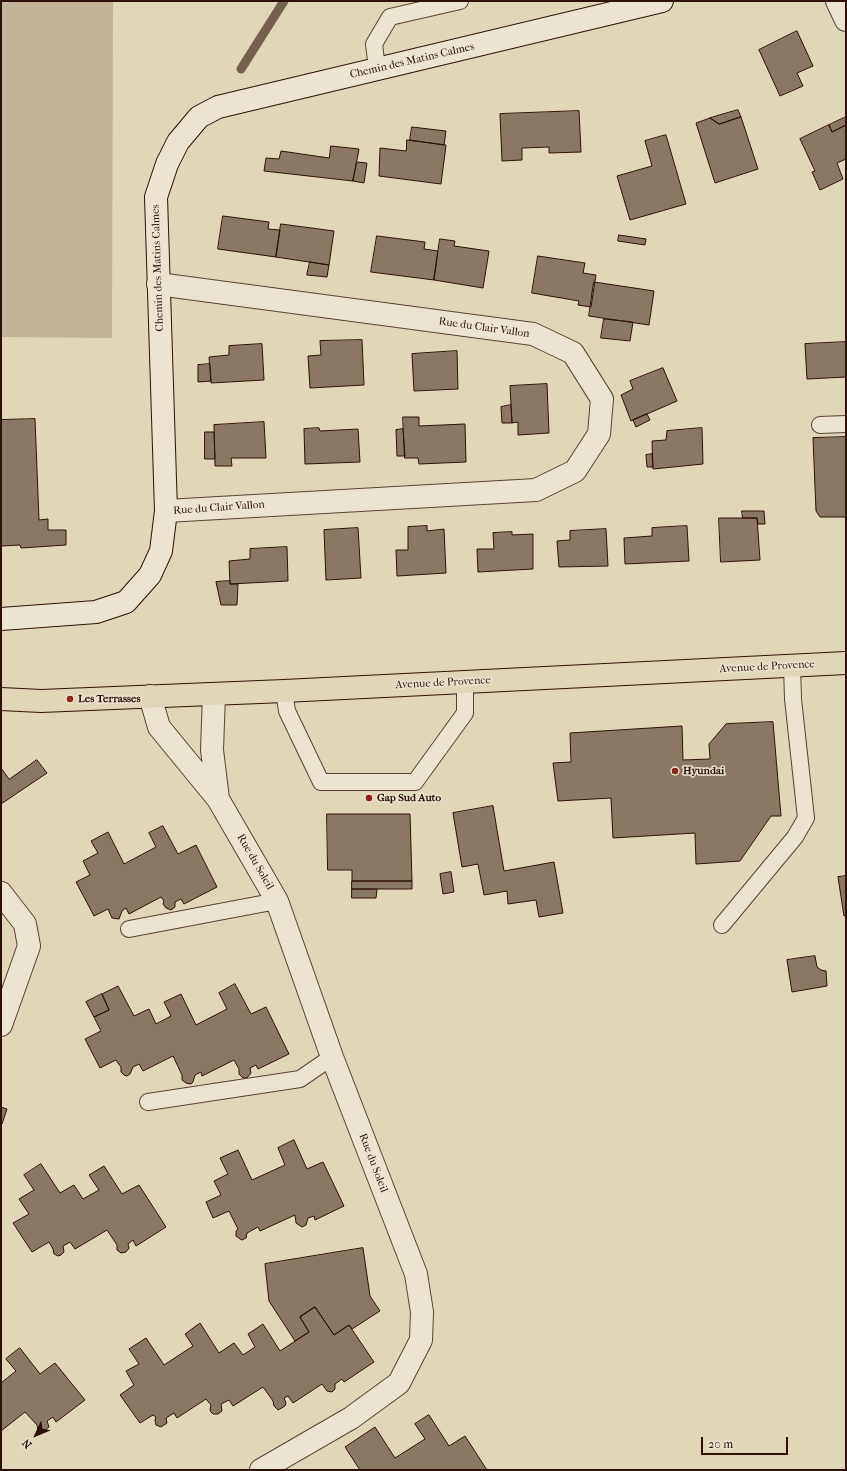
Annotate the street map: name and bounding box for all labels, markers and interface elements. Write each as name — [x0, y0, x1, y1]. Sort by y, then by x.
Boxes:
street label: Chemin des Matins Calmes — [349, 40, 475, 82]
street label: Chemin des Matins Calmes — [149, 204, 167, 332]
street label: Rue du Clair Vallon — [438, 315, 530, 341]
street label: Rue du Clair Vallon — [173, 498, 265, 518]
street label: Avenue de Provence — [719, 658, 815, 676]
street label: Avenue de Provence — [395, 674, 491, 692]
place label: Les Terrasses — [78, 692, 141, 706]
marker: Les Terrasses — [65, 694, 75, 704]
place label: Hyundai — [683, 764, 724, 778]
marker: Hyundai — [670, 766, 680, 776]
place label: Gap Sud Auto — [377, 791, 441, 805]
marker: Gap Sud Auto — [364, 793, 374, 803]
street label: Rue du Soleil — [234, 832, 276, 892]
street label: Rue du Soleil — [356, 1132, 390, 1194]
north arrow — [16, 1415, 56, 1455]
scale bar — [703, 1429, 790, 1455]
text: N — [19, 1436, 35, 1451]
text: 20 m — [708, 1437, 733, 1451]

